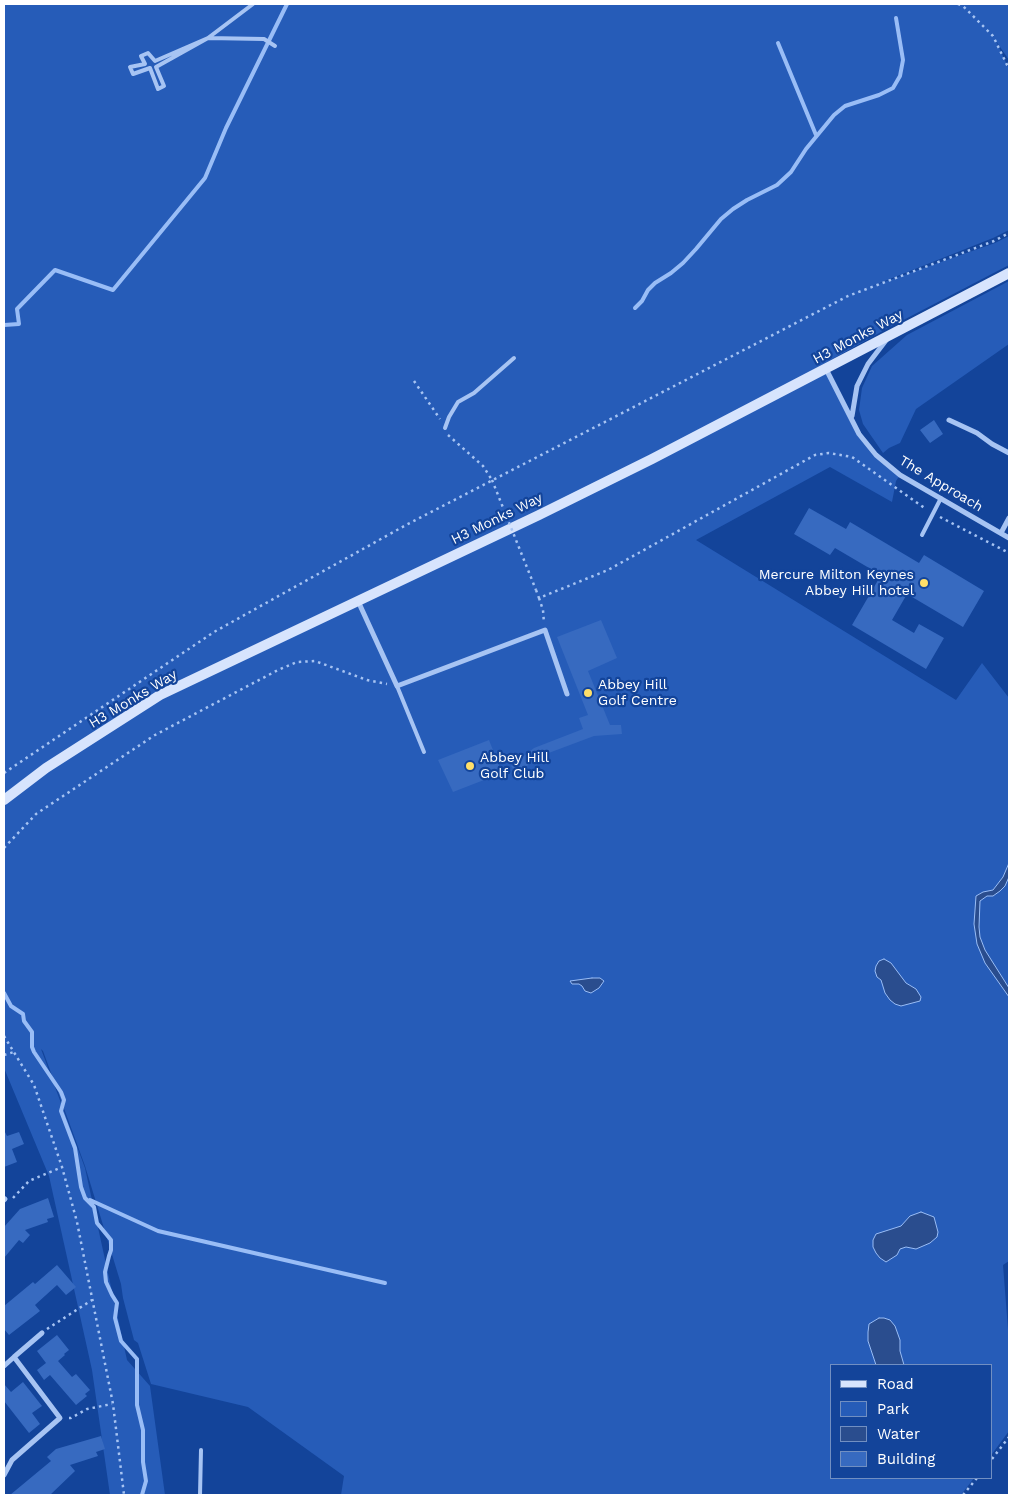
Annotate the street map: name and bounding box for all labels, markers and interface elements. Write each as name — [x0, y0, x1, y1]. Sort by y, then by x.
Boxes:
street label: H3 Monks Way — [810, 306, 906, 368]
street label: The Approach — [896, 452, 986, 516]
street label: H3 Monks Way — [449, 490, 545, 548]
place label: Mercure Milton Keynes Abbey Hill hotel — [759, 567, 914, 600]
marker: Mercure Milton Keynes Abbey Hill hotel — [918, 577, 930, 589]
street label: H3 Monks Way — [86, 666, 180, 732]
place label: Abbey Hill Golf Centre — [598, 677, 677, 710]
marker: Abbey Hill Golf Centre — [582, 687, 594, 699]
place label: Abbey Hill Golf Club — [480, 750, 549, 782]
marker: Abbey Hill Golf Club — [464, 760, 476, 772]
legend — [830, 1364, 993, 1479]
text: Road — [877, 1375, 914, 1393]
text: Park — [877, 1400, 909, 1418]
text: Water — [877, 1425, 920, 1443]
text: Building — [877, 1450, 935, 1468]

